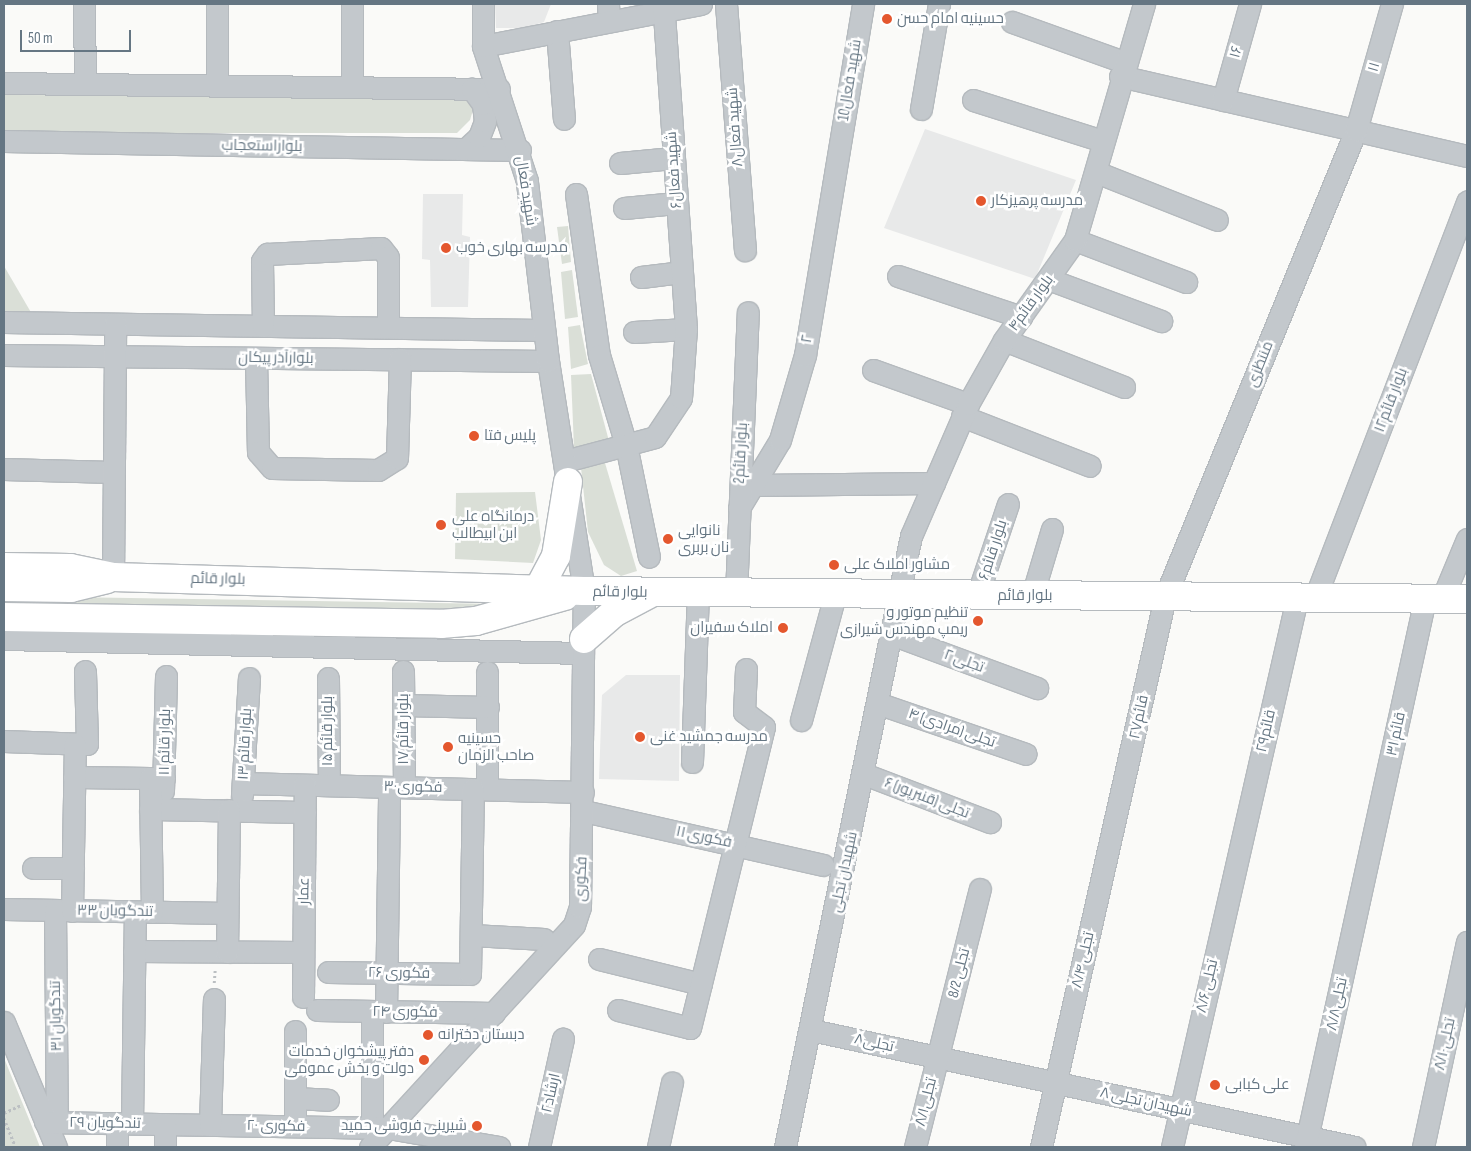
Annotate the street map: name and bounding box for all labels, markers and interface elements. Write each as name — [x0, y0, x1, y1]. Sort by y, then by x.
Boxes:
place label: حسینیه امام حسن — [897, 10, 1004, 28]
marker: حسینیه امام حسن — [881, 13, 893, 25]
scale bar — [22, 20, 134, 52]
text: 50 m — [28, 29, 53, 48]
street label: 10شهید فعال — [835, 38, 865, 122]
street label: ۱۶ — [1226, 44, 1246, 60]
street label: ۱۱ — [1364, 60, 1384, 74]
street label: شهید فعال۸ — [723, 87, 747, 167]
street label: شهید فعال۶ — [662, 131, 686, 209]
street label: بلواراستعجاب — [221, 136, 303, 156]
street label: شهید فعال — [512, 155, 540, 227]
place label: مدرسه پرهیزکار — [991, 192, 1083, 210]
marker: مدرسه پرهیزکار — [975, 195, 987, 207]
place label: مدرسه بهاری خوب — [456, 239, 568, 257]
marker: مدرسه بهاری خوب — [440, 242, 452, 254]
street label: بلوار قائم۴ — [1005, 271, 1057, 335]
street label: ۲ — [797, 334, 817, 344]
street label: منتظزی — [1243, 339, 1277, 389]
street label: بلوارآذر پیکان — [238, 348, 314, 368]
street label: بلوار قائم۱۲ — [1370, 365, 1412, 435]
street label: 2بلوار قائم — [730, 422, 752, 484]
place label: پلیس فتا — [484, 427, 536, 445]
marker: پلیس فتا — [468, 430, 480, 442]
place label: درمانگاه علی ابن ابیطالب — [452, 507, 534, 542]
marker: درمانگاه علی ابن ابیطالب — [434, 518, 448, 532]
street label: بلوار قائم۶ — [975, 518, 1011, 582]
place label: نانوایی نان بربری — [678, 521, 729, 556]
marker: نانوایی نان بربری — [662, 533, 674, 545]
place label: مشاور املاک علی — [844, 556, 950, 574]
marker: مشاور املاک علی — [828, 559, 840, 571]
street label: بلوار قائم — [190, 570, 246, 588]
street label: بلوار قائم — [592, 583, 648, 601]
street label: بلوار قائم — [997, 587, 1053, 605]
place label: تنظیم موتور و ریمپ مهندس شیرازی — [840, 603, 968, 638]
marker: تنظیم موتور و ریمپ مهندس شیرازی — [972, 615, 984, 627]
place label: املاک سفیران — [690, 619, 773, 637]
marker: املاک سفیران — [777, 622, 789, 634]
street label: ۲ تجلی — [942, 645, 986, 677]
street label: بلوار قائم ۱۷ — [395, 693, 413, 765]
street label: قائم۲۷ — [1126, 693, 1152, 741]
street label: بلوار قائم ۱۵ — [319, 696, 337, 766]
street label: ۴ تجلی (مرادی) — [906, 705, 998, 751]
street label: بلوار قائم ۱۳ — [234, 707, 256, 781]
street label: بلوار قائم ۱۱ — [155, 708, 175, 776]
street label: قائم۲۹ — [1252, 708, 1280, 754]
street label: قائم ۳۱ — [1383, 710, 1409, 758]
place label: مدرسه جمشید غنی — [650, 728, 768, 746]
place label: حسینیه صاحب الزمان — [458, 729, 534, 764]
marker: مدرسه جمشید غنی — [634, 731, 646, 743]
marker: حسینیه صاحب الزمان — [442, 741, 454, 753]
street label: ۶ تجلی (قنبرپور) — [882, 774, 972, 822]
street label: فکوری۳۰ — [383, 777, 443, 797]
street label: فکوری ۱۱ — [674, 822, 734, 852]
street label: شهیدان تجلی — [827, 830, 861, 914]
street label: فکوری — [571, 856, 591, 902]
street label: عمار — [295, 877, 313, 905]
street label: ۳۳ تندگویان — [77, 901, 153, 921]
street label: ۸/۴ تجلی — [1068, 930, 1098, 990]
street label: 8/2 تجلی — [944, 946, 974, 1000]
street label: تجلی ۸/۶ — [1192, 958, 1222, 1014]
street label: فکوری ۲۶ — [368, 963, 430, 983]
street label: تجلی۸/۸ — [1323, 976, 1351, 1032]
street label: ۳۱ تندگویان — [46, 980, 66, 1052]
street label: فکوری ۲۴ — [372, 1002, 438, 1022]
street label: تجلی۸/۱۰ — [1431, 1016, 1459, 1072]
place label: دبستان دخترانه — [438, 1026, 525, 1044]
marker: دبستان دخترانه — [422, 1029, 434, 1041]
street label: تجلی۸ — [852, 1030, 896, 1056]
place label: دفتر پیشخوان خدمات دولت و بخش عمومی — [285, 1042, 414, 1077]
marker: دفتر پیشخوان خدمات دولت و بخش عمومی — [418, 1054, 430, 1066]
street label: ۲ارشاد — [538, 1072, 564, 1114]
street label: تجلی۸/۱ — [911, 1076, 941, 1128]
place label: علی کبابی — [1225, 1076, 1290, 1094]
marker: علی کبابی — [1209, 1079, 1221, 1091]
street label: شهیدان تجلی ۸ — [1098, 1083, 1194, 1121]
street label: ۲۹ تندگویان — [69, 1113, 141, 1133]
street label: فکوری ۲۰ — [246, 1116, 306, 1136]
place label: شیرینی فروشی حمید — [341, 1117, 467, 1135]
marker: شیرینی فروشی حمید — [471, 1120, 483, 1132]

